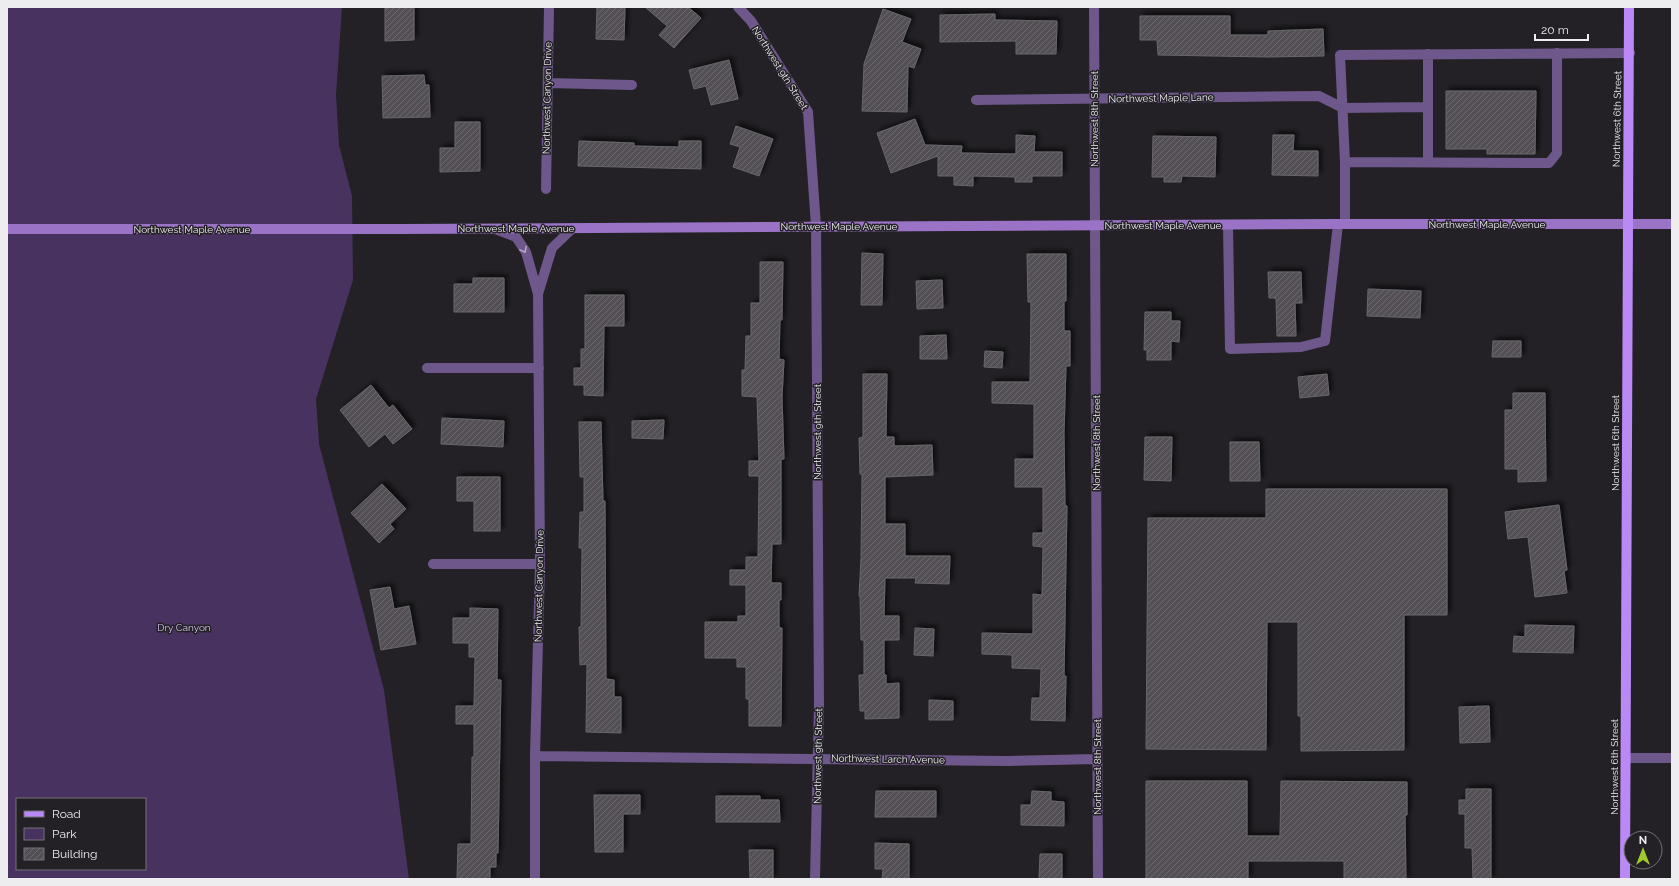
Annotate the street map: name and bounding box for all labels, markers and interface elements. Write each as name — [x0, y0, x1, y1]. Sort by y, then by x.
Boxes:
scale bar — [1535, 16, 1588, 42]
text: 20 m — [1541, 23, 1569, 37]
street label: Northwest 9th Street — [750, 24, 810, 112]
street label: Northwest Canyon Drive — [541, 42, 553, 154]
street label: Northwest 8th Street — [1089, 70, 1100, 167]
street label: Northwest 6th Street — [1611, 70, 1623, 167]
street label: Northwest Maple Lane — [1108, 92, 1214, 104]
street label: Northwest Maple Avenue — [1429, 219, 1546, 230]
street label: Northwest Maple Avenue — [1105, 220, 1222, 231]
street label: Northwest Maple Avenue — [781, 221, 898, 232]
street label: Northwest Maple Avenue — [458, 223, 575, 234]
street label: Northwest Maple Avenue — [134, 224, 251, 235]
one-way arrow — [519, 246, 527, 253]
street label: Northwest 9th Street — [812, 383, 823, 480]
street label: Northwest 8th Street — [1091, 394, 1102, 491]
street label: Northwest 6th Street — [1610, 394, 1621, 491]
street label: Northwest Canyon Drive — [533, 530, 545, 642]
park label: Dry Canyon — [157, 622, 211, 633]
street label: Northwest 9th Street — [812, 707, 824, 804]
street label: Northwest 8th Street — [1092, 718, 1103, 815]
street label: Northwest 6th Street — [1609, 718, 1620, 815]
street label: Northwest Larch Avenue — [831, 753, 945, 765]
legend — [16, 798, 146, 870]
text: Road — [52, 807, 81, 821]
text: Park — [52, 827, 77, 841]
north arrow — [1623, 830, 1663, 870]
text: N — [1639, 834, 1647, 847]
text: Building — [52, 847, 98, 861]

